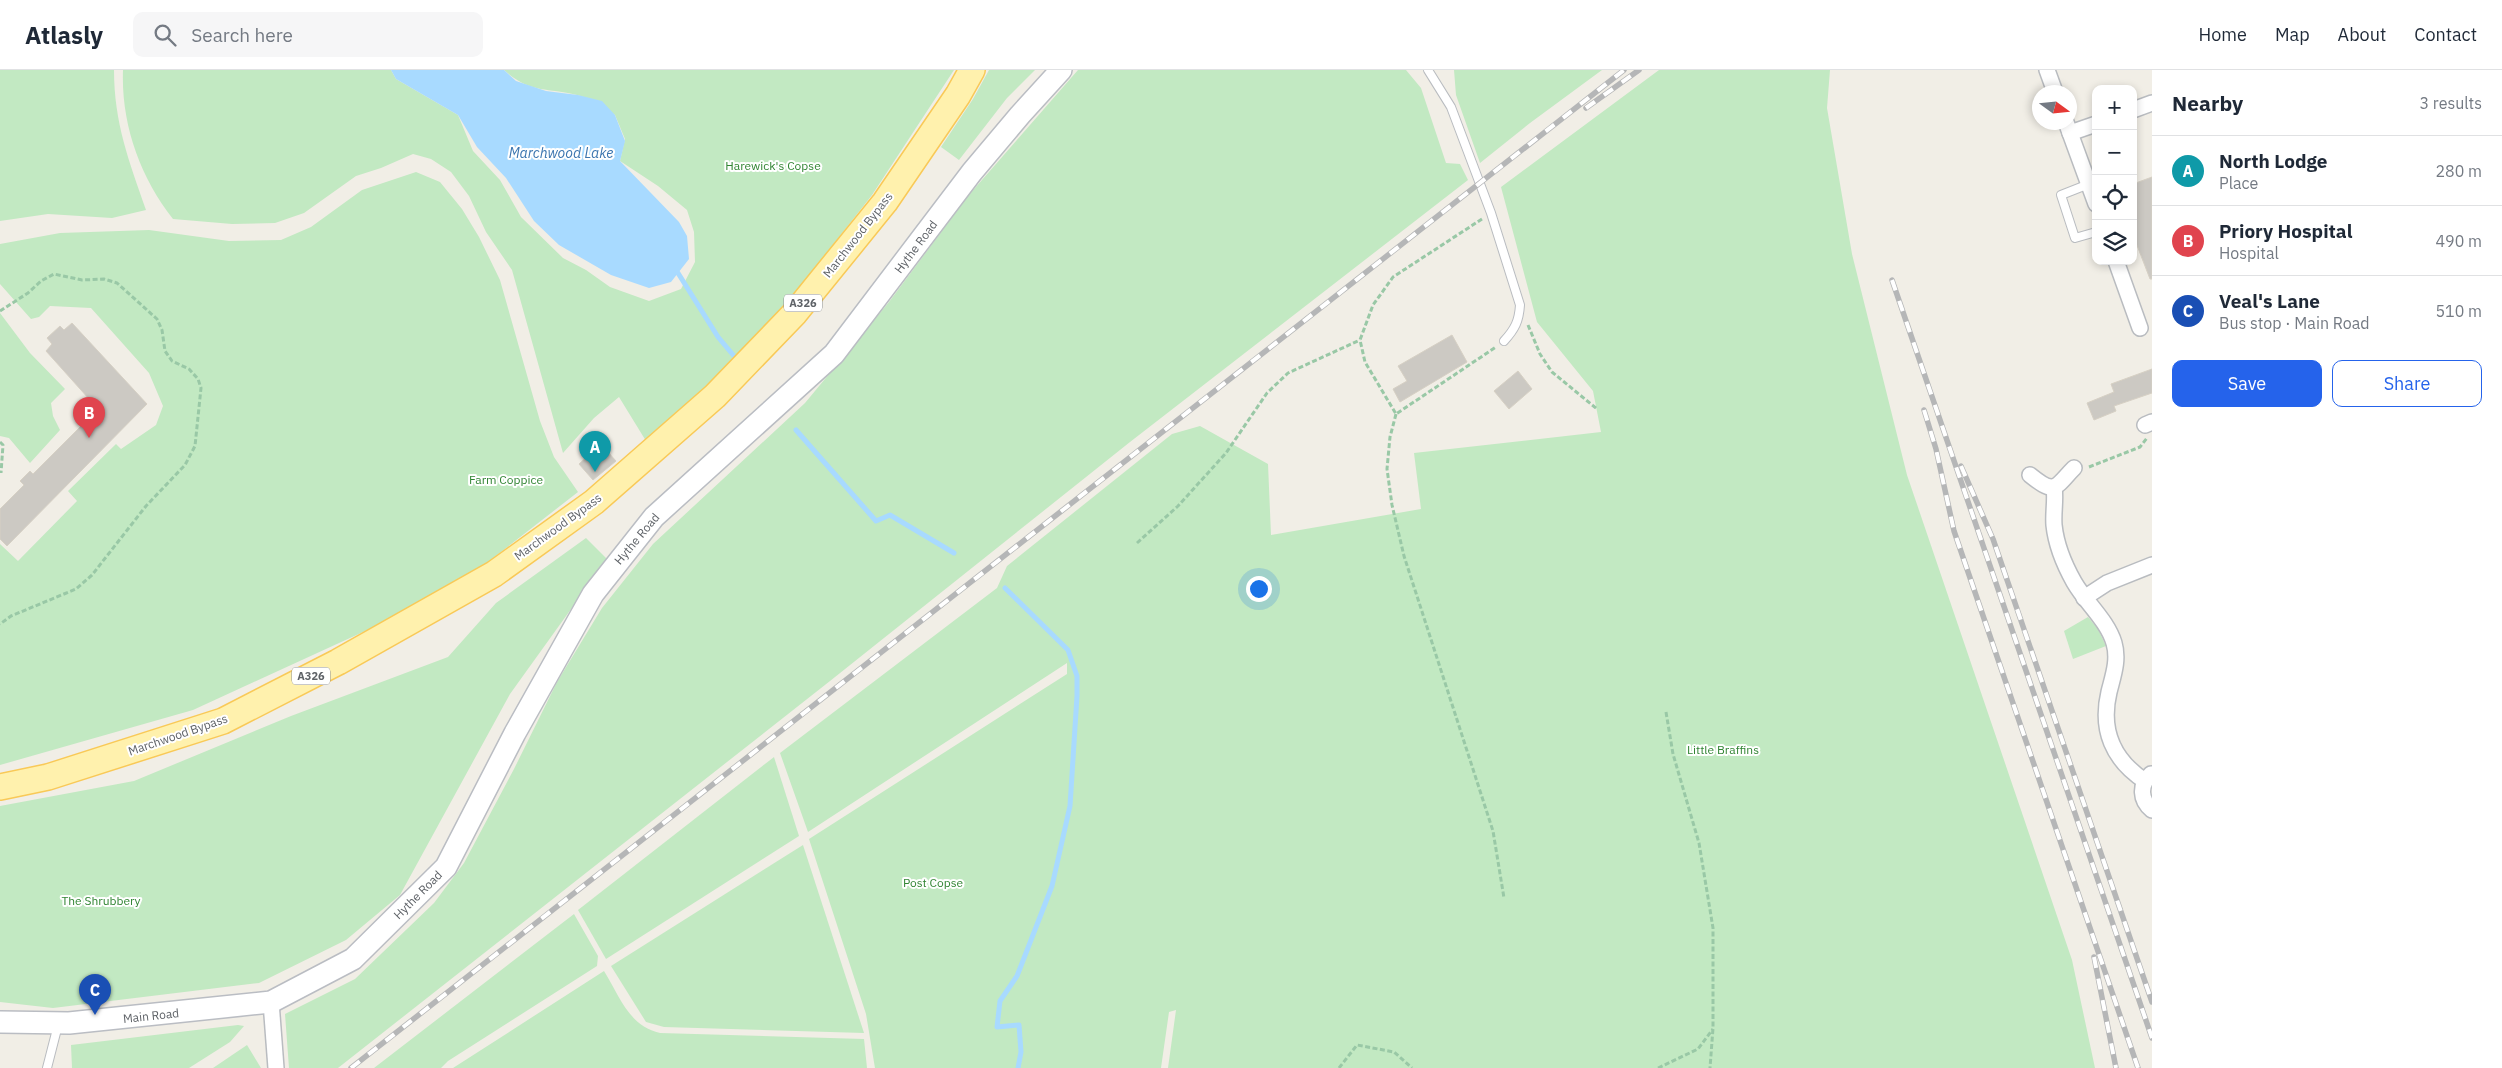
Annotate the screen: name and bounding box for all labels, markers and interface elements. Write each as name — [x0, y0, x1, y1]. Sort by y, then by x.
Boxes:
search box — [133, 12, 483, 57]
text: Atlasly — [25, 19, 103, 51]
icon: search — [151, 21, 179, 49]
text: Search here — [191, 23, 293, 47]
text: Home — [2199, 23, 2247, 46]
text: Map — [2275, 23, 2310, 46]
text: About — [2338, 23, 2386, 46]
text: Contact — [2414, 23, 2477, 46]
north arrow — [2032, 85, 2077, 130]
map controls — [2092, 85, 2137, 265]
button: + — [2092, 85, 2137, 130]
text: Nearby — [2172, 89, 2243, 117]
text: 3 results — [2419, 93, 2482, 113]
button: − — [2092, 130, 2137, 175]
water label: Marchwood Lake — [509, 144, 613, 162]
text: North Lodge — [2219, 149, 2328, 173]
park label: Harewick's Copse — [725, 158, 821, 173]
text: A — [2183, 161, 2193, 181]
text: 280 m — [2435, 161, 2482, 181]
text: Place — [2219, 173, 2258, 193]
button: locate — [2092, 175, 2137, 220]
street label: Marchwood Bypass — [820, 189, 896, 280]
street label: Hythe Road — [891, 217, 940, 276]
text: Priory Hospital — [2219, 219, 2352, 243]
button: layers — [2092, 220, 2137, 265]
text: B — [2183, 231, 2193, 251]
text: 490 m — [2435, 231, 2482, 251]
text: Hospital — [2219, 243, 2279, 263]
text: Veal's Lane — [2219, 289, 2320, 313]
road number: A326 — [784, 294, 822, 312]
text: C — [2183, 301, 2193, 321]
text: 510 m — [2435, 301, 2482, 321]
text: Bus stop · Main Road — [2219, 313, 2370, 333]
button: Save — [2172, 360, 2322, 407]
button: Share — [2332, 360, 2482, 407]
pin: B — [73, 397, 105, 438]
pin: A — [579, 431, 611, 472]
park label: Farm Coppice — [469, 472, 543, 487]
street label: Marchwood Bypass — [511, 490, 604, 563]
street label: Hythe Road — [611, 510, 662, 567]
your location — [1246, 576, 1272, 602]
road number: A326 — [292, 668, 330, 684]
street label: Marchwood Bypass — [126, 710, 230, 759]
park label: Little Braffins — [1687, 742, 1759, 757]
street label: Hythe Road — [390, 867, 445, 922]
park label: Post Copse — [903, 875, 963, 890]
park label: The Shrubbery — [61, 893, 141, 908]
pin: C — [79, 974, 111, 1015]
street label: Main Road — [122, 1005, 180, 1026]

